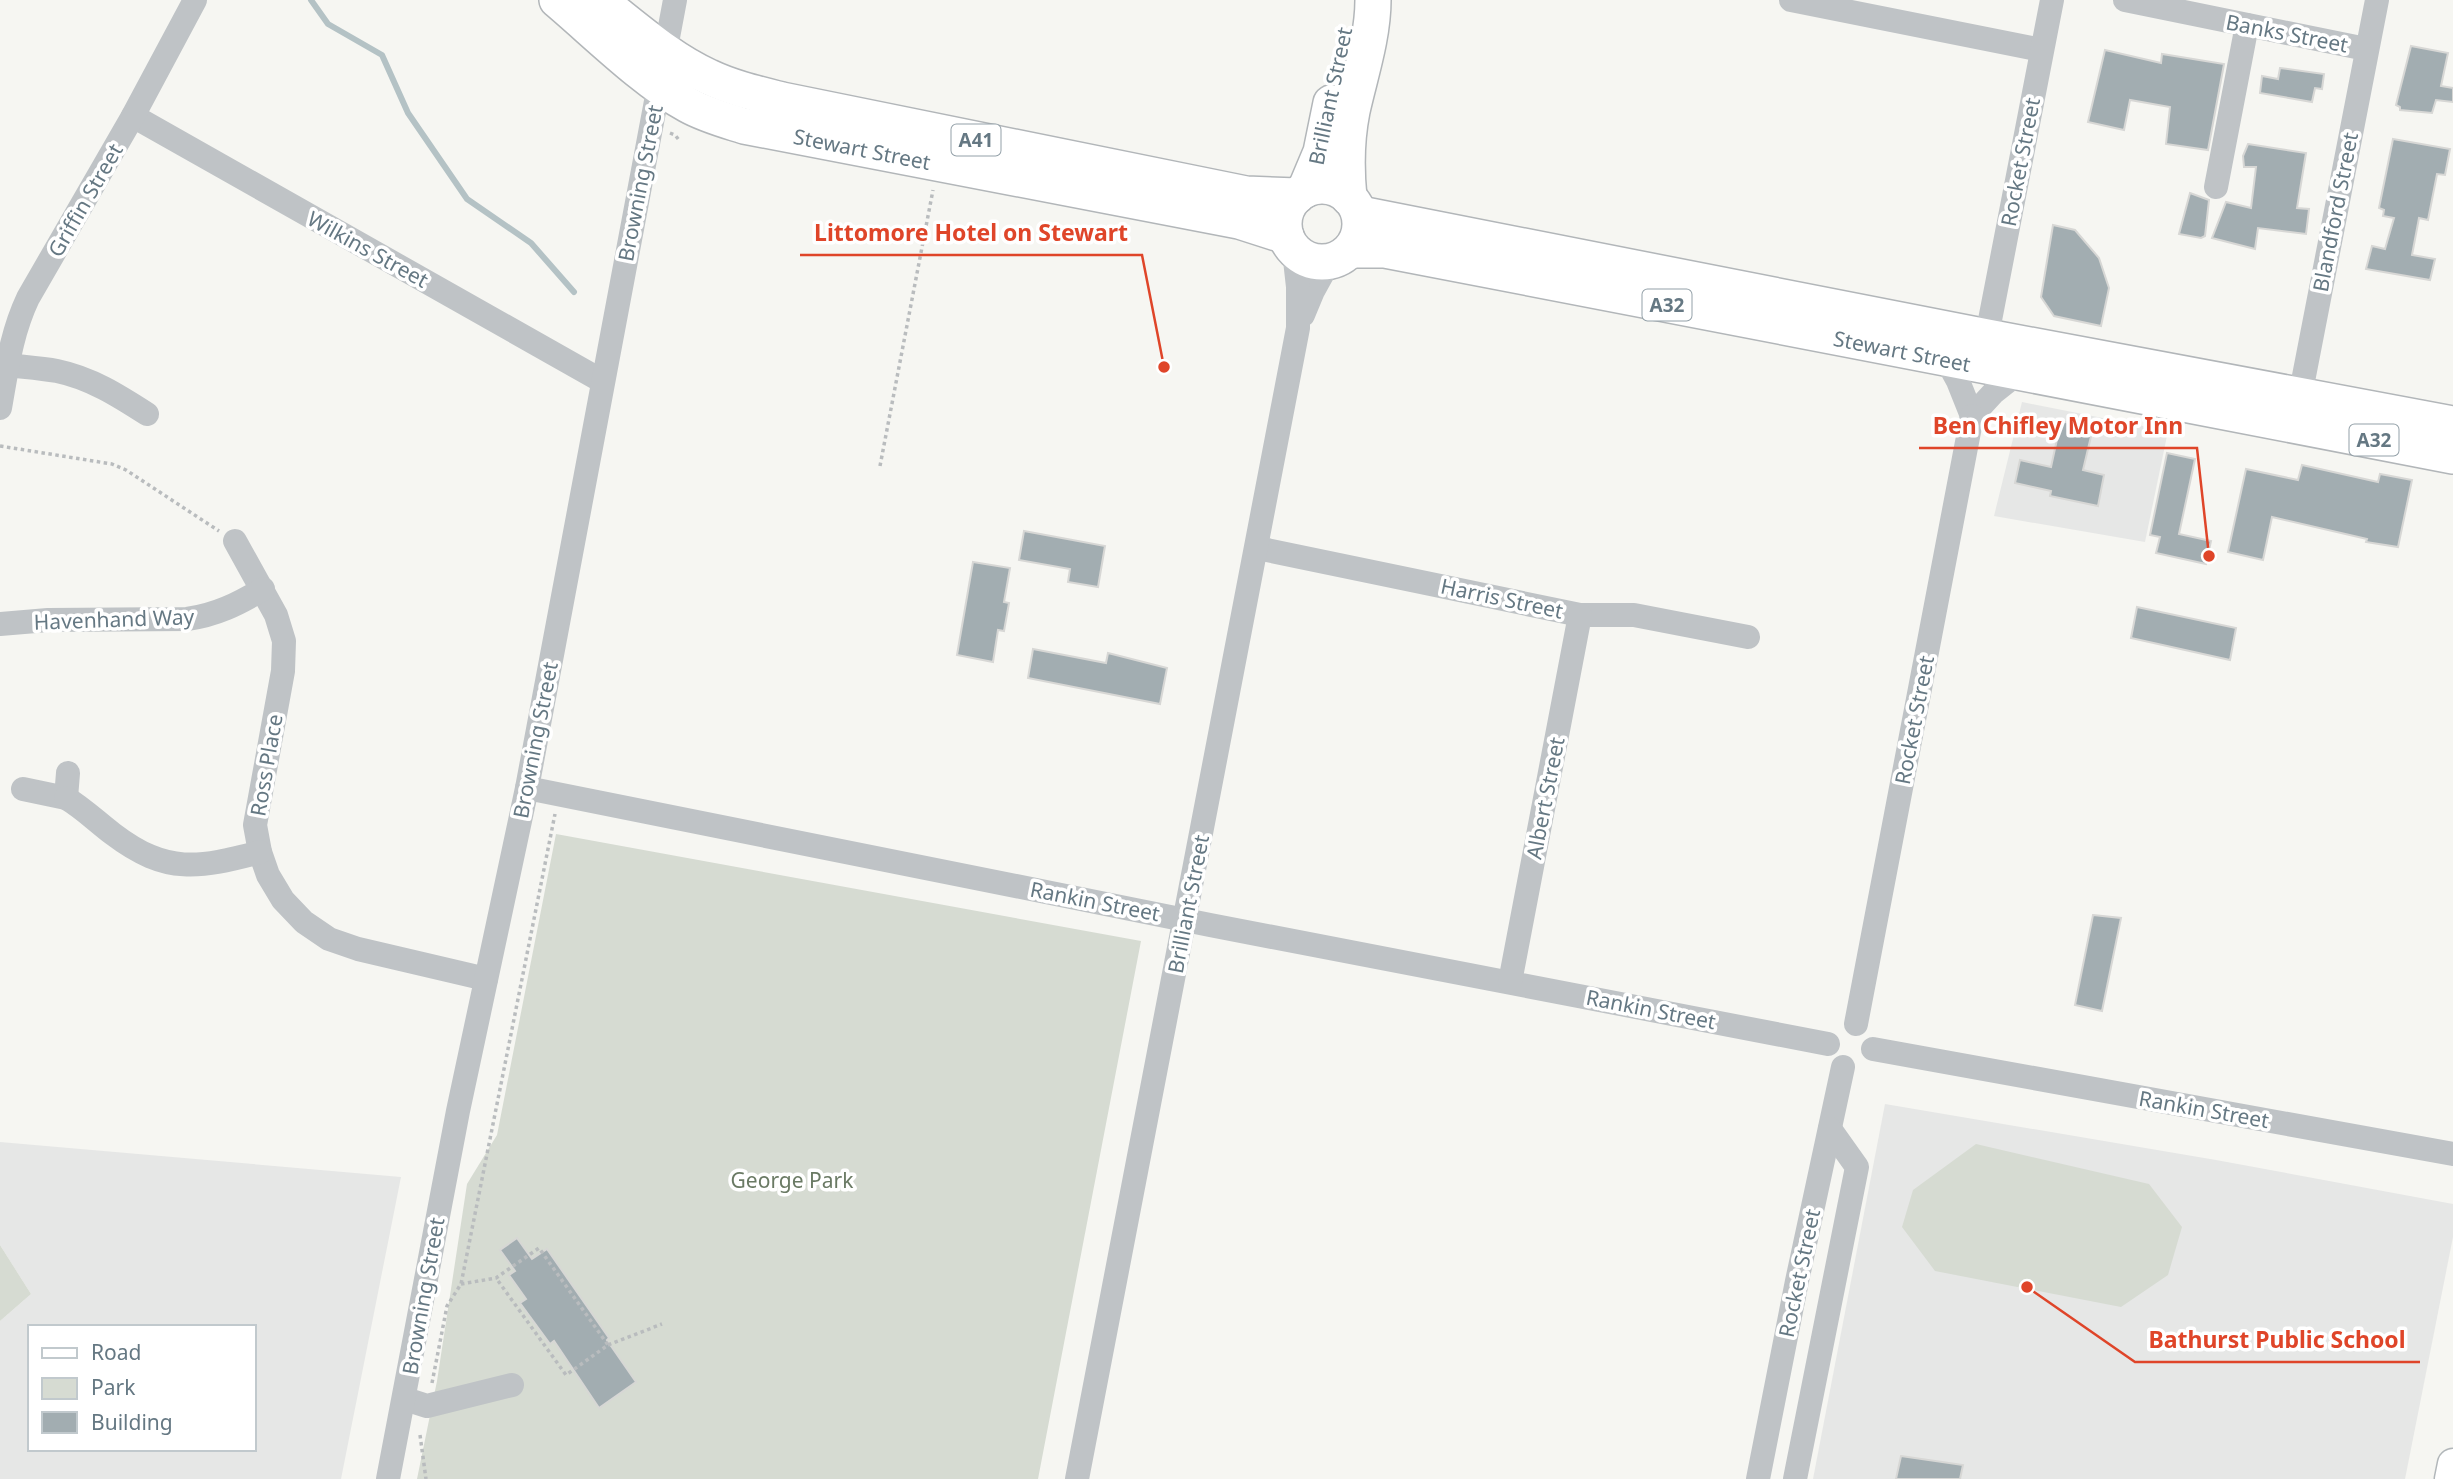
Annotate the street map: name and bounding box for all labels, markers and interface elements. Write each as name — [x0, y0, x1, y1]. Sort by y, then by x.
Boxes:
street label: Banks Street — [2224, 7, 2351, 59]
street label: Brilliant Street — [1302, 24, 1358, 168]
street label: Rocket Street — [1994, 95, 2046, 229]
street label: Browning Street — [611, 102, 669, 264]
street label: Stewart Street — [791, 122, 933, 176]
road number: A41 — [951, 124, 1000, 156]
street label: Blandford Street — [2306, 129, 2364, 294]
street label: Griffin Street — [41, 138, 129, 262]
street label: Wilkins Street — [303, 204, 434, 294]
callout: Littomore Hotel on Stewart — [800, 211, 1142, 255]
text: Littomore Hotel on Stewart — [814, 216, 1128, 248]
road number: A32 — [1642, 290, 1692, 320]
street label: Stewart Street — [1831, 324, 1973, 378]
callout: Ben Chifley Motor Inn — [1919, 404, 2197, 448]
text: Ben Chifley Motor Inn — [1933, 409, 2183, 441]
road number: A32 — [2350, 424, 2398, 456]
street label: Harris Street — [1438, 571, 1566, 625]
street label: Havenhand Way — [33, 602, 195, 636]
street label: Rocket Street — [1888, 653, 1940, 787]
street label: Browning Street — [506, 659, 564, 821]
street label: Ross Place — [243, 712, 289, 818]
street label: Albert Street — [1519, 734, 1571, 862]
street label: Brilliant Street — [1161, 832, 1215, 976]
street label: Rankin Street — [1028, 875, 1163, 927]
street label: Rankin Street — [1584, 983, 1719, 1035]
street label: Rankin Street — [2137, 1084, 2272, 1134]
park label: George Park — [731, 1166, 854, 1194]
street label: Rocket Street — [1772, 1206, 1826, 1340]
street label: Browning Street — [395, 1215, 451, 1377]
callout: Bathurst Public School — [2135, 1318, 2420, 1362]
text: Bathurst Public School — [2148, 1323, 2406, 1355]
legend — [28, 1325, 256, 1451]
text: Road — [91, 1338, 141, 1366]
text: Park — [91, 1373, 136, 1401]
text: Building — [91, 1408, 173, 1436]

